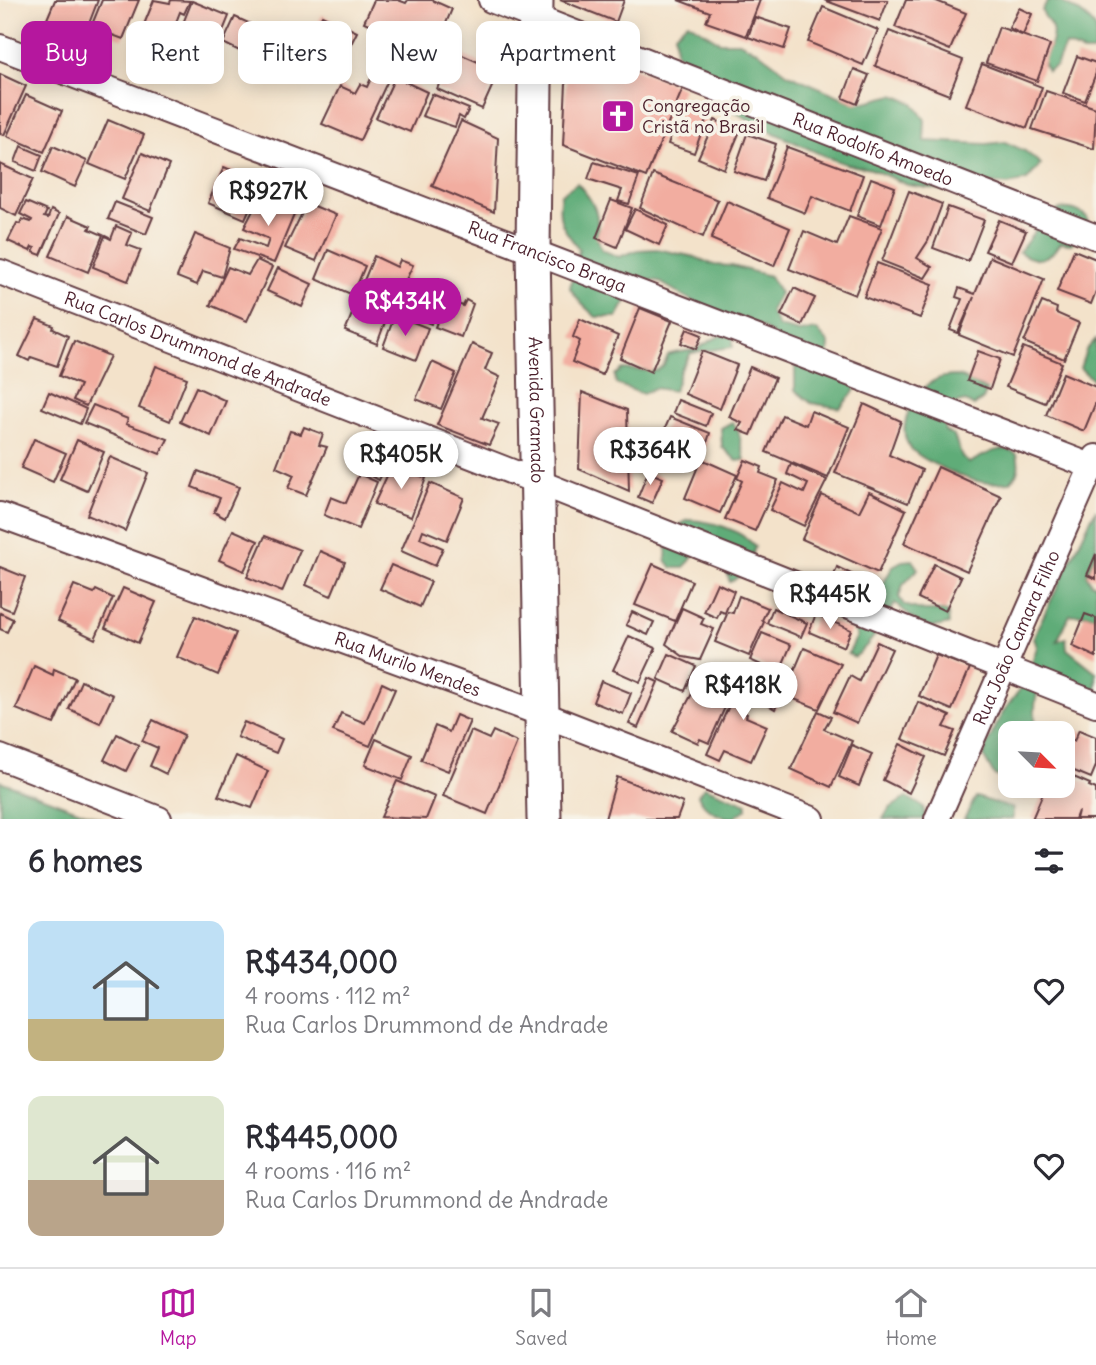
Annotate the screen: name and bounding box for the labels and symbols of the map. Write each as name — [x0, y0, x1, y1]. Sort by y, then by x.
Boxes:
place label: Congregação Cristã no Brasil — [642, 94, 764, 138]
church icon: Congregação Cristã no Brasil — [599, 97, 637, 135]
street label: Rua Rodolfo Amoedo — [789, 107, 957, 191]
pin: R$927K — [211, 168, 325, 228]
street label: Rua Francisco Braga — [465, 216, 630, 298]
pin: R$434K — [348, 278, 462, 338]
street label: Rua Carlos Drummond de Andrade — [61, 286, 334, 411]
street label: Avenida Gramado — [524, 336, 550, 484]
pin: R$364K — [593, 428, 707, 487]
pin: R$405K — [344, 432, 458, 491]
street label: Rua João Camara Filho — [968, 546, 1065, 729]
pin: R$445K — [773, 572, 887, 631]
street label: Rua Murilo Mendes — [331, 627, 484, 701]
pin: R$418K — [686, 662, 800, 722]
north arrow — [998, 721, 1074, 798]

